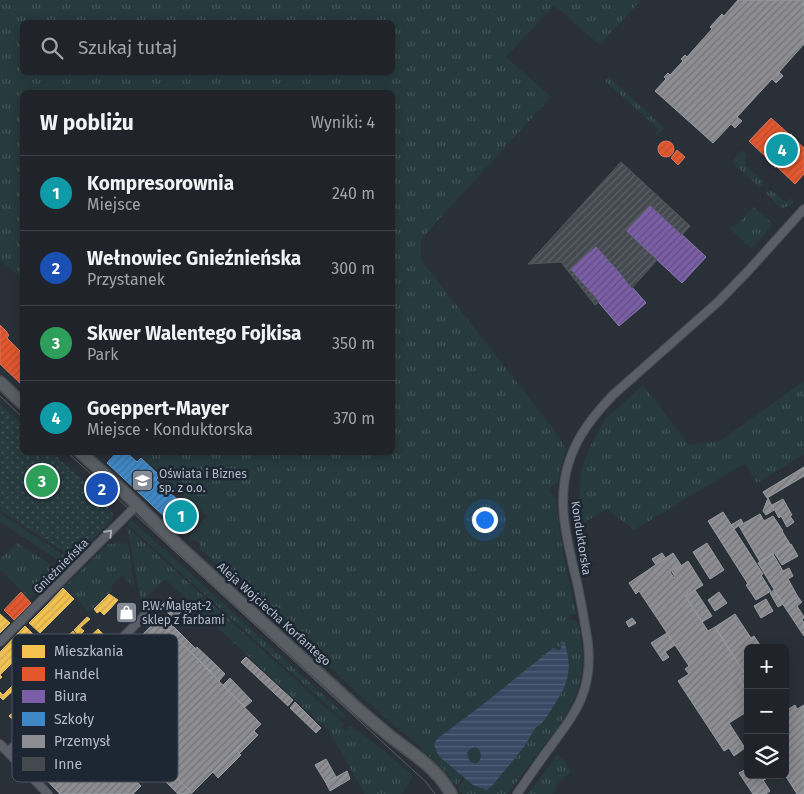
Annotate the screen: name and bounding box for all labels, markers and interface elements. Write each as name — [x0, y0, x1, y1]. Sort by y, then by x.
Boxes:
search box — [20, 20, 395, 75]
icon: search — [38, 34, 66, 62]
text: Szukaj tutaj — [78, 36, 177, 59]
text: W pobliżu — [40, 110, 134, 136]
text: Wyniki: 4 — [311, 113, 375, 132]
pin: 4 — [766, 131, 798, 169]
text: Kompresorownia — [87, 172, 234, 195]
text: 1 — [52, 184, 60, 203]
text: 240 m — [332, 184, 375, 203]
text: Miejsce — [87, 195, 141, 214]
text: Wełnowiec Gnieźnieńska — [87, 247, 301, 270]
text: 2 — [52, 259, 60, 278]
text: 300 m — [331, 259, 375, 278]
text: Przystanek — [87, 270, 165, 289]
text: Skwer Walentego Fojkisa — [87, 322, 301, 345]
text: 3 — [52, 334, 60, 353]
text: 350 m — [332, 334, 375, 353]
text: Park — [87, 345, 119, 364]
text: Goeppert-Mayer — [87, 397, 229, 420]
text: 4 — [51, 409, 61, 428]
text: 370 m — [333, 409, 375, 428]
text: Miejsce · Konduktorska — [87, 420, 253, 439]
pin: 3 — [26, 462, 58, 500]
place label: Oświata i Biznes sp. z o.o. — [159, 467, 247, 495]
school or university icon: Oświata i Biznes sp. z o.o. — [131, 469, 155, 493]
pin: 2 — [86, 470, 118, 508]
pin: 1 — [165, 497, 197, 535]
street label: Konduktorska — [568, 500, 594, 576]
your location — [472, 507, 498, 533]
one-way arrow — [103, 530, 112, 539]
street label: Gnieźnieńska — [31, 536, 91, 596]
street label: Aleja Wojciecha Korfantego — [214, 559, 334, 669]
place label: P.W. Malgat-2 sklep z farbami — [142, 599, 225, 627]
shop icon: P.W. Malgat-2 sklep z farbami — [114, 601, 138, 625]
legend — [12, 634, 178, 782]
text: Mieszkania — [54, 643, 123, 660]
map controls — [744, 644, 789, 779]
button: + — [744, 644, 789, 689]
text: Handel — [54, 666, 99, 683]
text: Biura — [54, 688, 87, 705]
button: − — [744, 689, 789, 734]
text: Szkoły — [54, 711, 94, 728]
text: Przemysł — [54, 733, 111, 750]
button: layers — [744, 734, 789, 779]
text: Inne — [54, 756, 82, 773]

